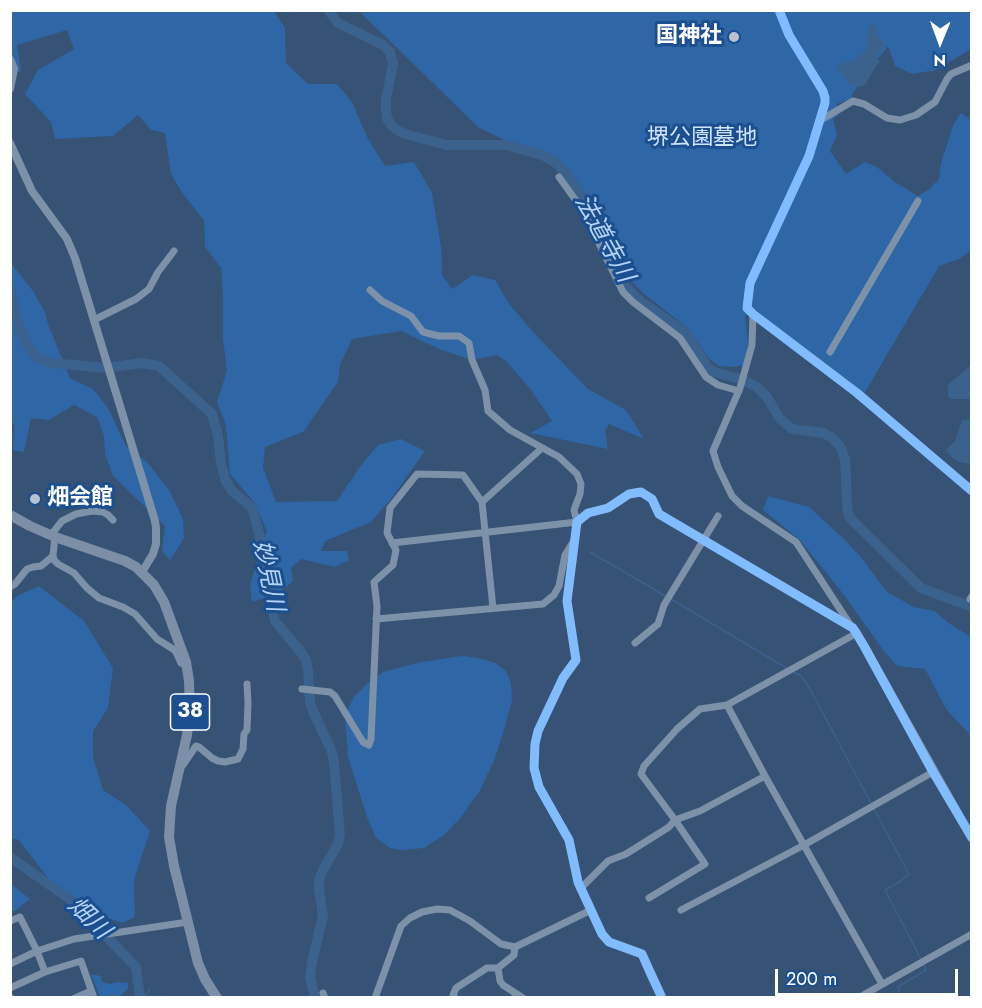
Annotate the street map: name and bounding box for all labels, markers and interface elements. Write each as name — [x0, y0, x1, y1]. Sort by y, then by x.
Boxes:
north arrow — [910, 12, 970, 72]
place label: 国神社 — [656, 24, 722, 50]
marker: 国神社 — [727, 30, 741, 44]
text: N — [933, 49, 946, 72]
park label: 堺公園墓地 — [647, 126, 757, 152]
water label: 法道寺川 — [567, 190, 639, 288]
place label: 畑会館 — [47, 486, 113, 512]
marker: 畑会館 — [28, 492, 42, 506]
water label: 妙見川 — [245, 538, 289, 614]
road number: 38 — [170, 694, 210, 730]
water label: 畑川 — [61, 892, 115, 946]
scale bar — [778, 957, 961, 995]
text: 200 m — [786, 966, 837, 992]

